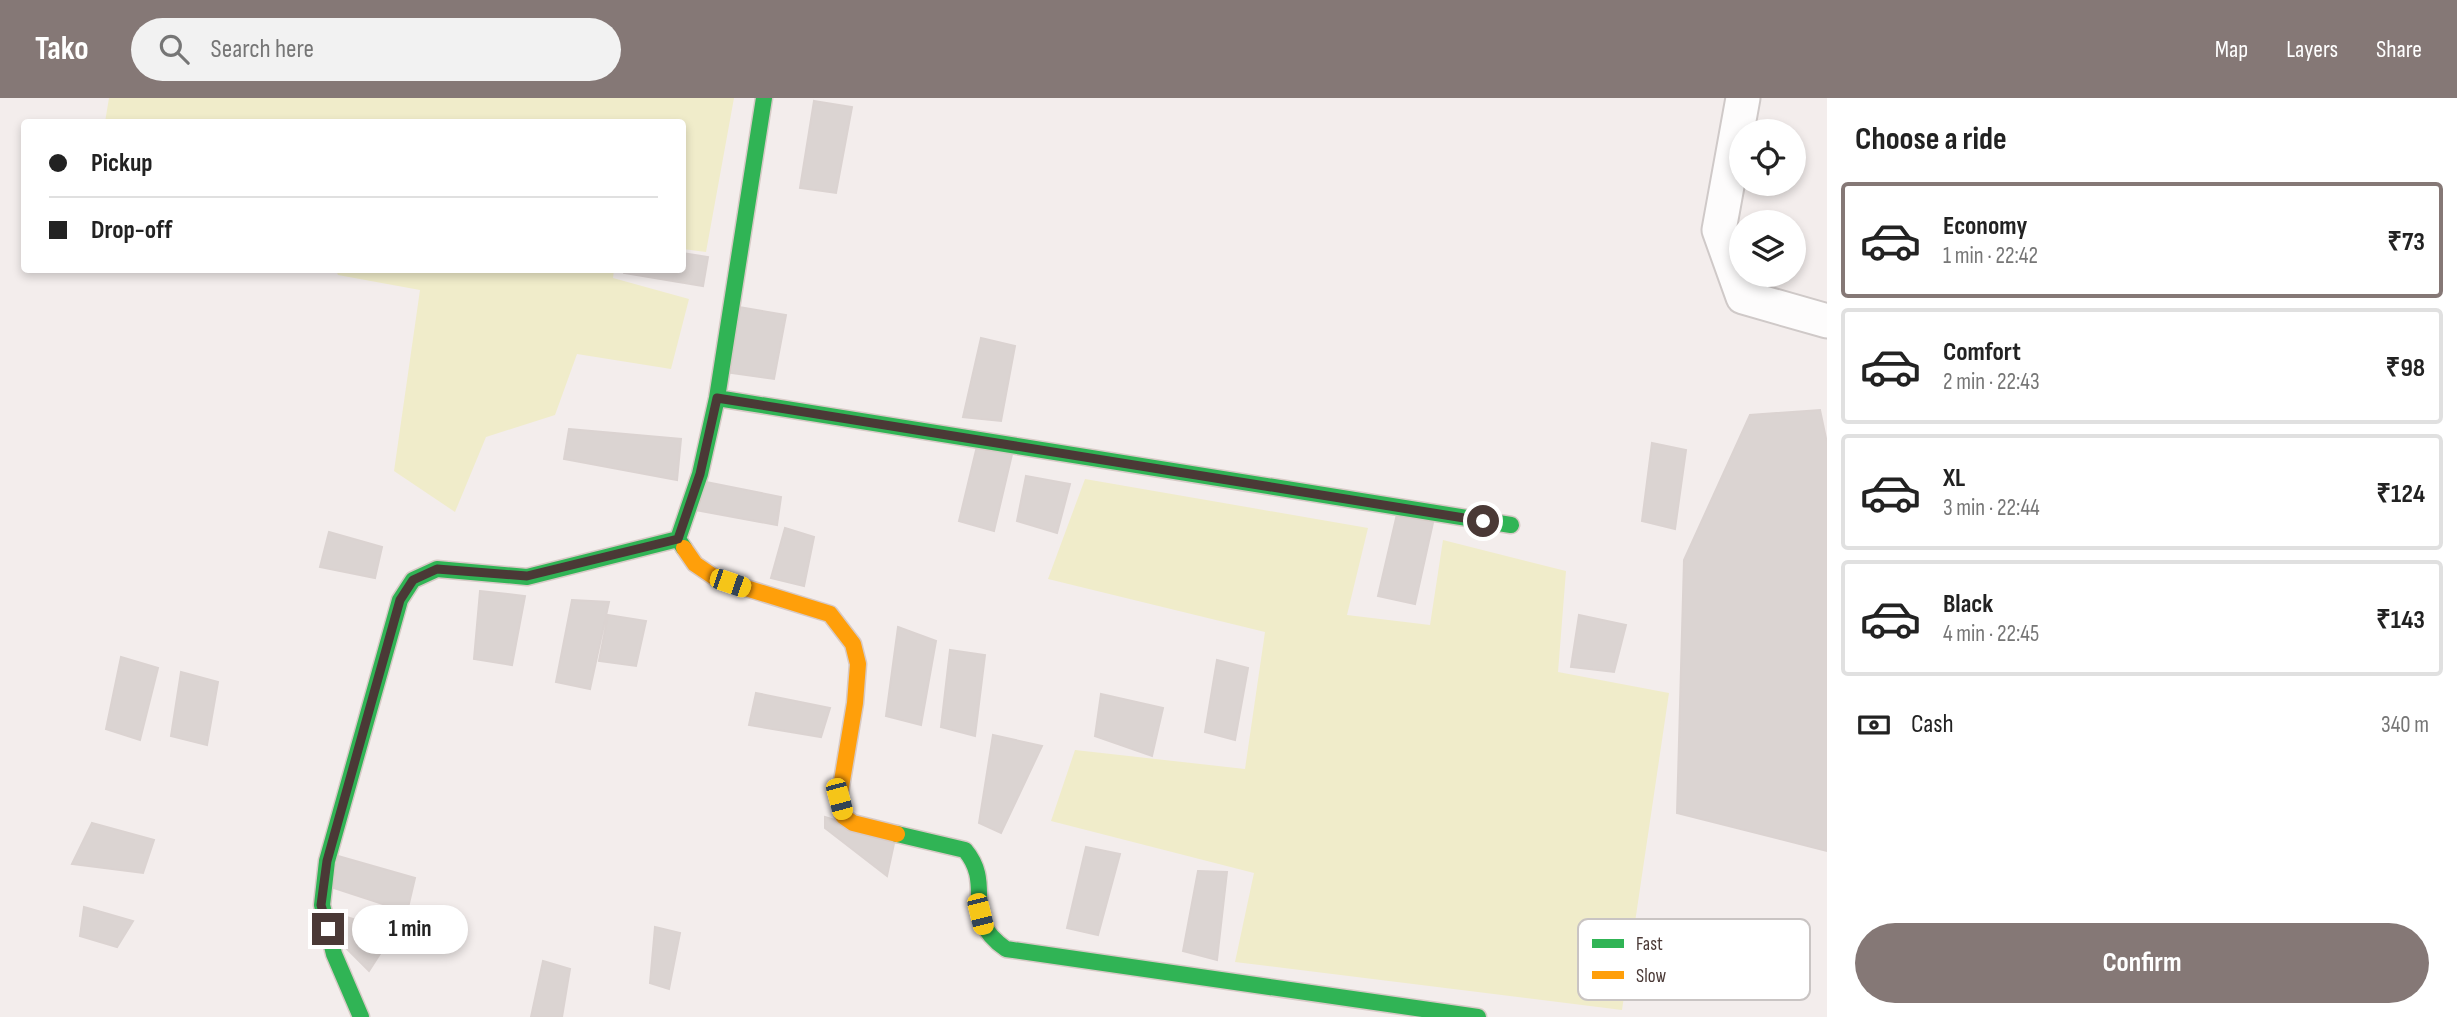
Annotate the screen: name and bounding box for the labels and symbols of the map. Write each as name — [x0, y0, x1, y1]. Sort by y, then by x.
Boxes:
route start — [1467, 505, 1499, 537]
car — [707, 566, 754, 600]
car — [824, 776, 855, 822]
car — [965, 891, 996, 937]
callout: 1 min — [352, 904, 468, 954]
route end — [312, 913, 344, 945]
legend — [1578, 919, 1810, 1000]
text: Fast — [1636, 933, 1663, 956]
text: Slow — [1636, 965, 1666, 988]

